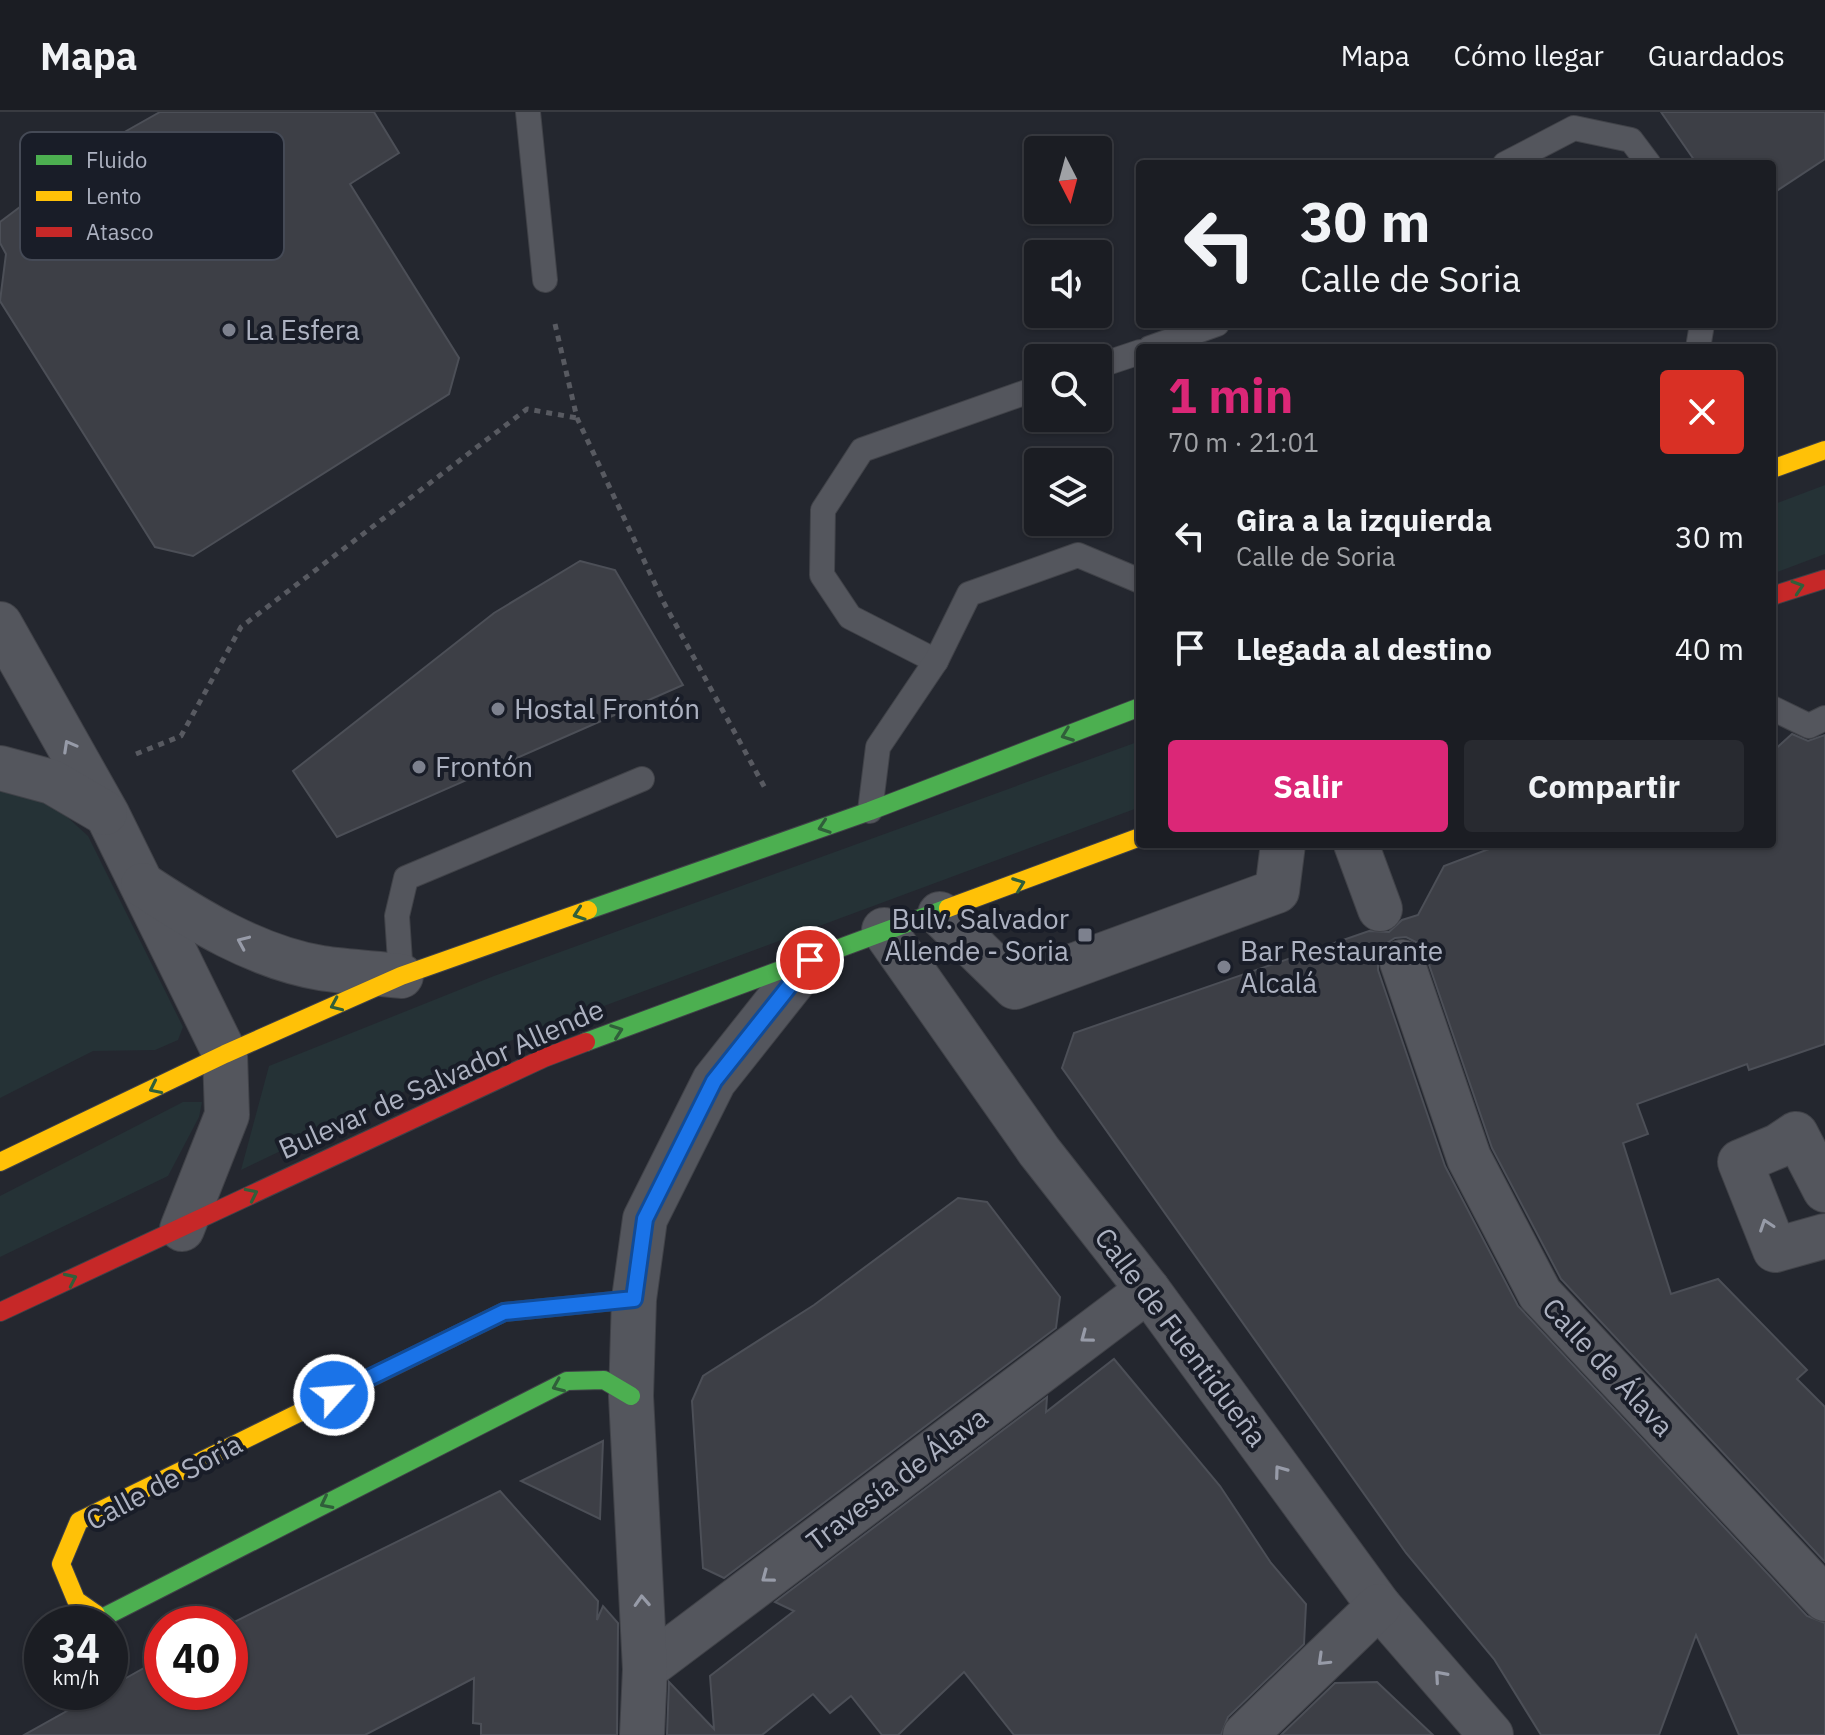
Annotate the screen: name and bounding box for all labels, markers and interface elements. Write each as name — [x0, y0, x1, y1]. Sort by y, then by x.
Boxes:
text: Mapa — [40, 31, 137, 80]
text: Mapa — [1341, 37, 1410, 74]
text: Cómo llegar — [1454, 37, 1604, 74]
text: Guardados — [1648, 37, 1785, 74]
legend — [20, 132, 284, 260]
north arrow — [1024, 136, 1112, 224]
map controls — [1024, 136, 1112, 536]
text: Fluido — [86, 145, 147, 174]
text: Lento — [86, 181, 141, 210]
text: 30 m — [1300, 185, 1430, 257]
icon: left — [1168, 192, 1272, 296]
text: Atasco — [86, 217, 153, 246]
button: sound — [1024, 240, 1112, 328]
text: Calle de Soria — [1300, 255, 1521, 302]
place label: La Esfera — [245, 311, 360, 348]
marker: La Esfera — [220, 321, 238, 339]
button: search — [1024, 344, 1112, 432]
text: 1 min — [1168, 364, 1293, 426]
button: close — [1660, 370, 1744, 454]
text: 70 m · 21:01 — [1168, 425, 1319, 459]
button: layers — [1024, 448, 1112, 536]
text: Gira a la izquierda — [1236, 500, 1492, 539]
icon: left — [1168, 514, 1212, 558]
text: 30 m — [1675, 517, 1744, 556]
text: Calle de Soria — [1236, 539, 1396, 573]
one-way arrow — [1791, 580, 1805, 596]
icon: arrive — [1168, 626, 1212, 670]
text: Llegada al destino — [1236, 629, 1492, 668]
text: 40 m — [1675, 629, 1744, 668]
place label: Hostal Frontón — [514, 690, 700, 727]
marker: Hostal Frontón — [489, 700, 507, 718]
one-way arrow — [1061, 725, 1075, 742]
one-way arrow — [63, 740, 79, 755]
button: Salir — [1168, 740, 1448, 832]
button: Compartir — [1464, 740, 1744, 832]
place label: Frontón — [435, 748, 533, 785]
marker: Frontón — [410, 758, 428, 776]
one-way arrow — [818, 818, 832, 834]
one-way arrow — [1011, 877, 1025, 894]
place label: Bulv. Salvador Allende - Soria — [885, 900, 1069, 969]
one-way arrow — [573, 904, 587, 920]
pin — [776, 926, 844, 994]
marker: Bulv. Salvador Allende - Soria — [1076, 926, 1094, 944]
place label: Bar Restaurante Alcalá — [1240, 932, 1443, 1001]
one-way arrow — [237, 935, 252, 951]
icon: arrive — [788, 938, 832, 982]
marker: Bar Restaurante Alcalá — [1215, 958, 1233, 976]
street label: Bulevar de Salvador Allende — [272, 990, 609, 1167]
one-way arrow — [329, 995, 344, 1011]
one-way arrow — [609, 1024, 623, 1041]
one-way arrow — [148, 1078, 163, 1094]
one-way arrow — [244, 1189, 259, 1204]
one-way arrow — [1760, 1219, 1776, 1233]
street label: Calle de Fuentidueña — [1087, 1220, 1276, 1454]
one-way arrow — [63, 1273, 77, 1289]
street label: Calle de Álava — [1535, 1290, 1682, 1444]
one-way arrow — [1080, 1327, 1095, 1341]
position arrow — [292, 1353, 376, 1437]
one-way arrow — [552, 1377, 567, 1393]
street label: Travesía de Álava — [799, 1398, 995, 1559]
street label: Calle de Soria — [79, 1425, 248, 1538]
one-way arrow — [1276, 1465, 1290, 1480]
one-way arrow — [320, 1494, 335, 1509]
one-way arrow — [761, 1568, 776, 1582]
one-way arrow — [633, 1594, 650, 1607]
speed limit sign: 40 — [144, 1606, 248, 1710]
text: 34 — [52, 1622, 100, 1674]
one-way arrow — [1318, 1651, 1332, 1666]
text: km/h — [52, 1664, 100, 1691]
one-way arrow — [1435, 1671, 1449, 1686]

